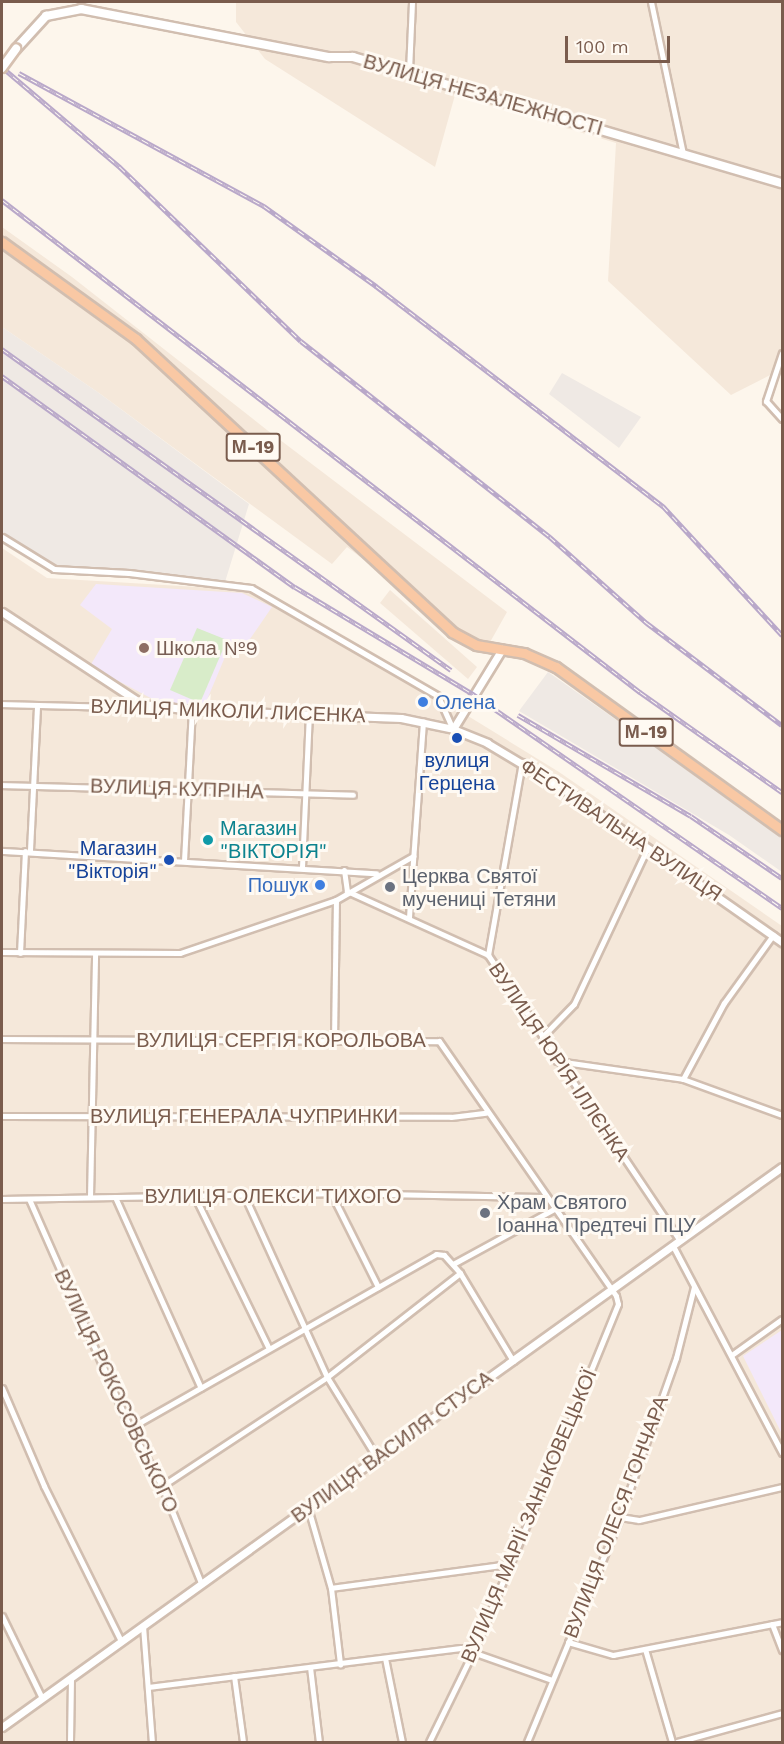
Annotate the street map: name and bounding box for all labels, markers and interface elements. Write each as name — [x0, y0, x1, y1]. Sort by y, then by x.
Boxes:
scale bar — [568, 24, 673, 62]
text: 100 m — [576, 36, 629, 57]
street label: ВУЛИЦЯ НЕЗАЛЕЖНОСТІ — [361, 49, 605, 141]
road number: М-19 — [224, 432, 282, 462]
place label: Школа №9 — [156, 636, 258, 660]
marker: Школа №9 — [137, 641, 151, 655]
place label: Олена — [435, 690, 495, 714]
street label: ВУЛИЦЯ МИКОЛИ ЛИСЕНКА — [90, 694, 366, 728]
marker: Олена — [416, 695, 430, 709]
road number: М-19 — [618, 717, 674, 747]
marker: вулиця Герцена — [450, 731, 464, 745]
place label: вулиця Герцена — [419, 748, 495, 795]
street label: ФЕСТИВАЛЬНА ВУЛИЦЯ — [516, 754, 726, 906]
street label: ВУЛИЦЯ КУПРІНА — [90, 774, 264, 804]
place label: Магазин "ВІКТОРІЯ" — [220, 816, 327, 863]
marker: Магазин "ВІКТОРІЯ" — [201, 833, 215, 847]
place label: Магазин "Вікторія" — [68, 837, 157, 884]
marker: Магазин "Вікторія" — [162, 853, 176, 867]
place label: Церква Святої мучениці Тетяни — [402, 864, 556, 911]
place label: Пошук — [248, 873, 308, 897]
marker: Пошук — [313, 878, 327, 892]
marker: Церква Святої мучениці Тетяни — [383, 880, 397, 894]
street label: ВУЛИЦЯ ЮРІЯ ІЛЛЄНКА — [484, 958, 634, 1166]
street label: ВУЛИЦЯ СЕРГІЯ КОРОЛЬОВА — [136, 1028, 426, 1052]
street label: ВУЛИЦЯ ГЕНЕРАЛА ЧУПРИНКИ — [90, 1104, 398, 1128]
street label: ВУЛИЦЯ ОЛЕКСИ ТИХОГО — [144, 1184, 402, 1208]
place label: Храм Святого Іоанна Предтечі ПЦУ — [497, 1190, 696, 1237]
marker: Храм Святого Іоанна Предтечі ПЦУ — [478, 1206, 492, 1220]
street label: ВУЛИЦЯ РОКОСОВСЬКОГО — [49, 1265, 183, 1517]
street label: ВУЛИЦЯ ВАСИЛЯ СТУСА — [287, 1366, 497, 1528]
street label: ВУЛИЦЯ МАРІЇ ЗАНЬКОВЕЦЬКОЇ — [456, 1366, 602, 1666]
street label: ВУЛИЦЯ ОЛЕСЯ ГОНЧАРА — [559, 1393, 673, 1641]

